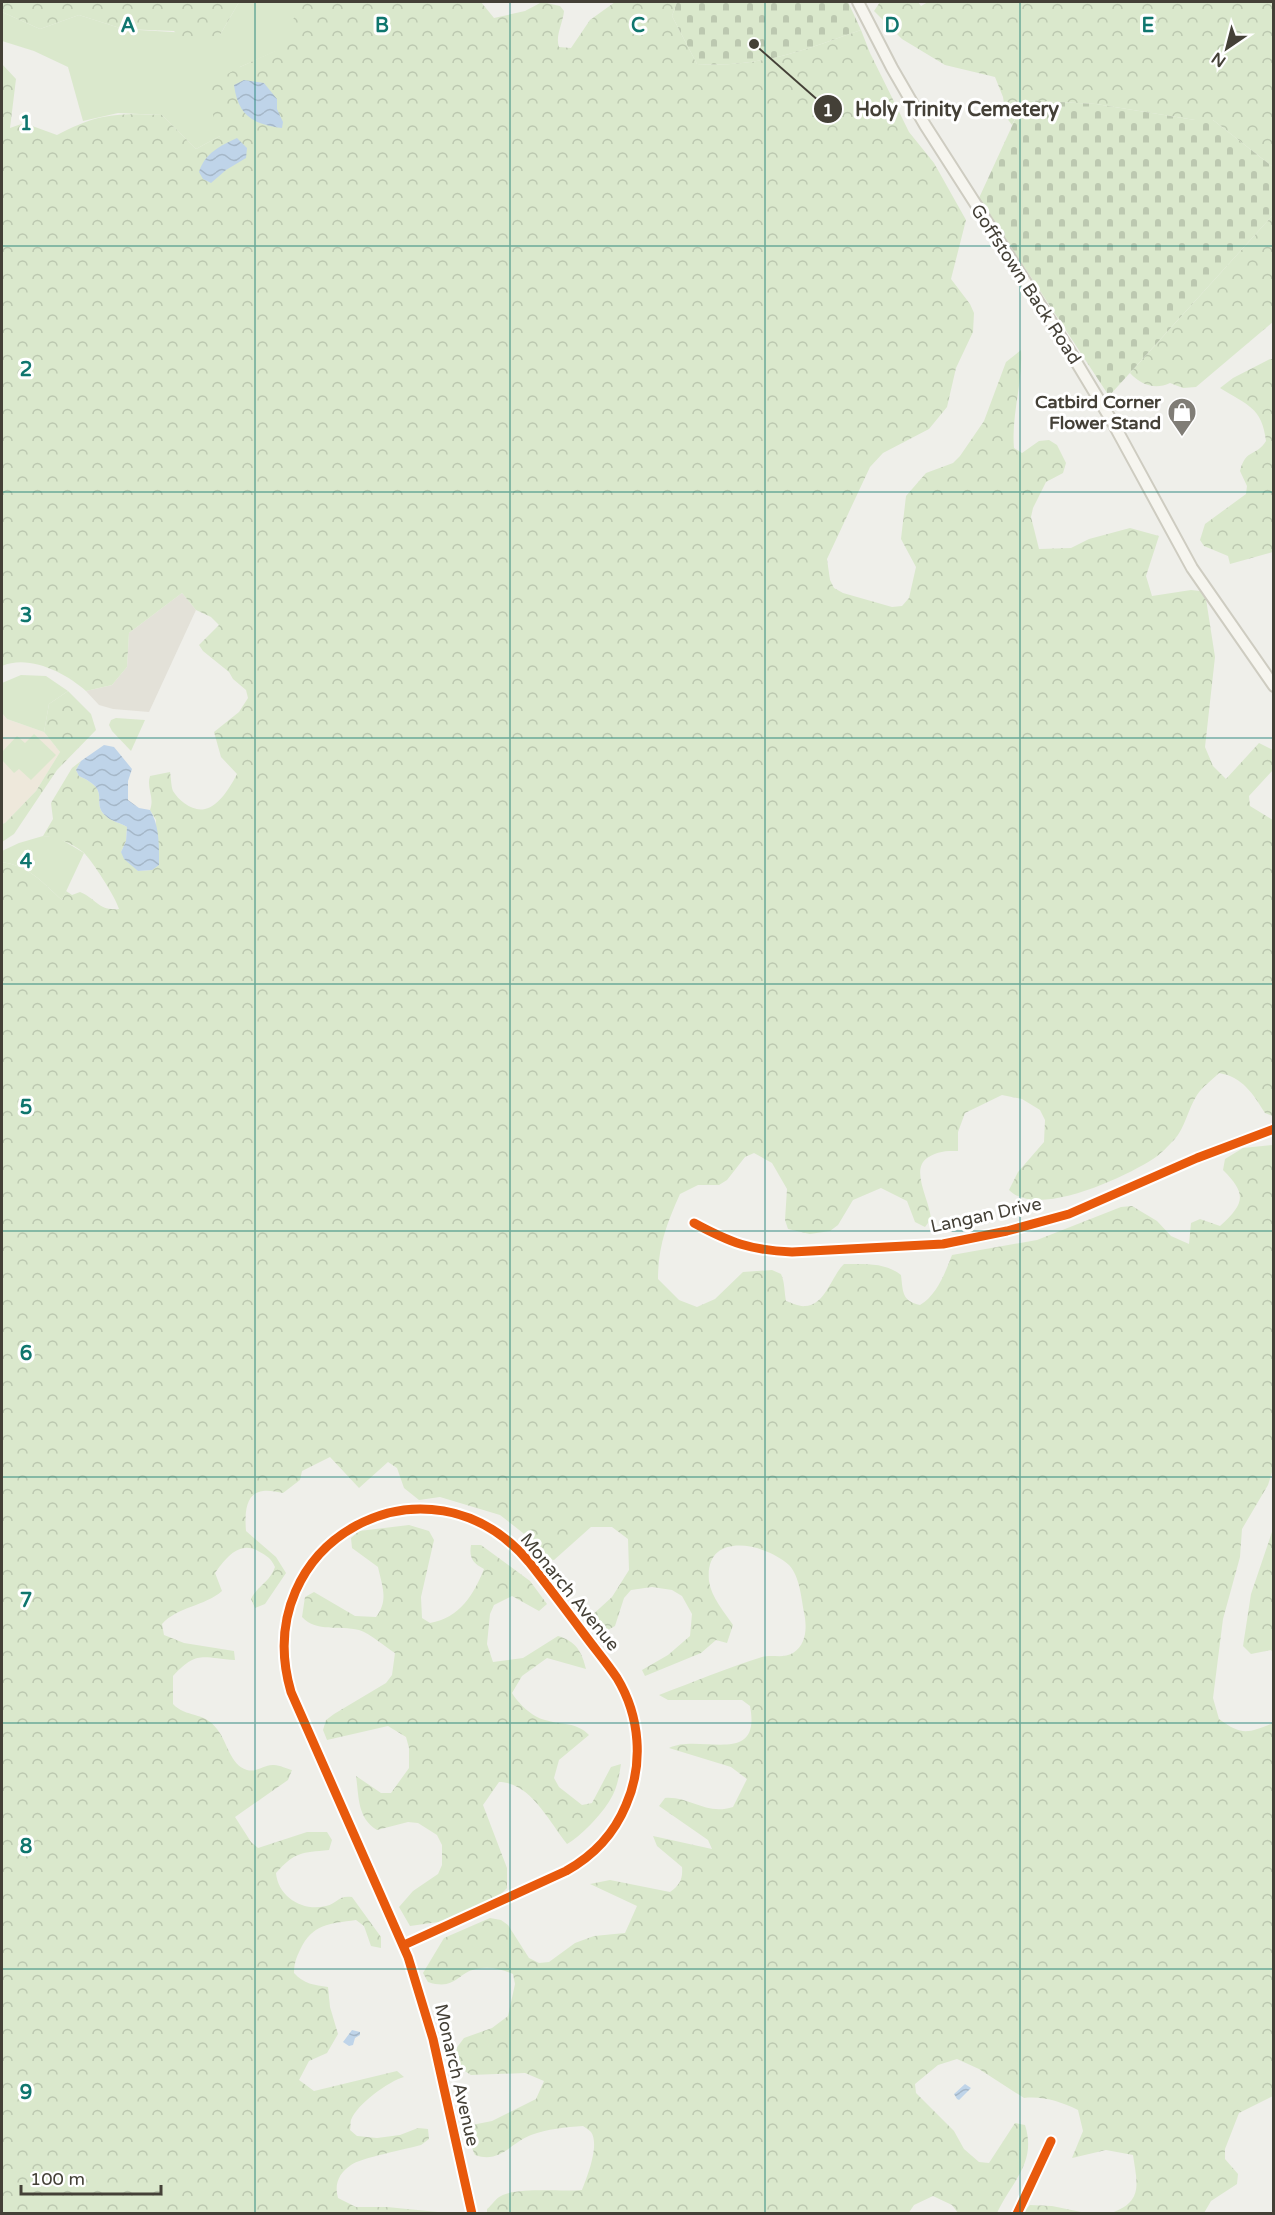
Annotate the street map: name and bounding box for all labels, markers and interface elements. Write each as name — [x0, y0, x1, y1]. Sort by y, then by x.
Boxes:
text: A — [121, 14, 136, 38]
text: B — [375, 14, 389, 38]
text: C — [631, 14, 645, 38]
text: D — [884, 14, 900, 38]
text: E — [1142, 14, 1155, 38]
north arrow — [1197, 18, 1257, 78]
text: N — [1208, 48, 1230, 71]
callout: Holy Trinity Cemetery — [813, 90, 1071, 128]
text: Holy Trinity Cemetery — [855, 98, 1059, 122]
text: 1 — [822, 99, 834, 121]
text: 1 — [20, 112, 32, 136]
street label: Goffstown Back Road — [966, 200, 1086, 368]
text: 2 — [20, 358, 32, 382]
place label: Catbird Corner Flower Stand — [1035, 391, 1162, 434]
shop icon: Catbird Corner Flower Stand — [1166, 396, 1198, 438]
text: 3 — [20, 604, 32, 628]
text: 4 — [20, 850, 33, 874]
text: 5 — [20, 1096, 32, 1120]
street label: Langan Drive — [928, 1193, 1044, 1237]
text: 6 — [20, 1342, 32, 1366]
street label: Monarch Avenue — [516, 1529, 624, 1655]
text: 7 — [20, 1589, 32, 1613]
text: 8 — [20, 1835, 32, 1859]
street label: Monarch Avenue — [430, 2002, 484, 2148]
text: 9 — [20, 2081, 32, 2105]
scale bar — [21, 2158, 160, 2196]
text: 100 m — [30, 2168, 85, 2190]

